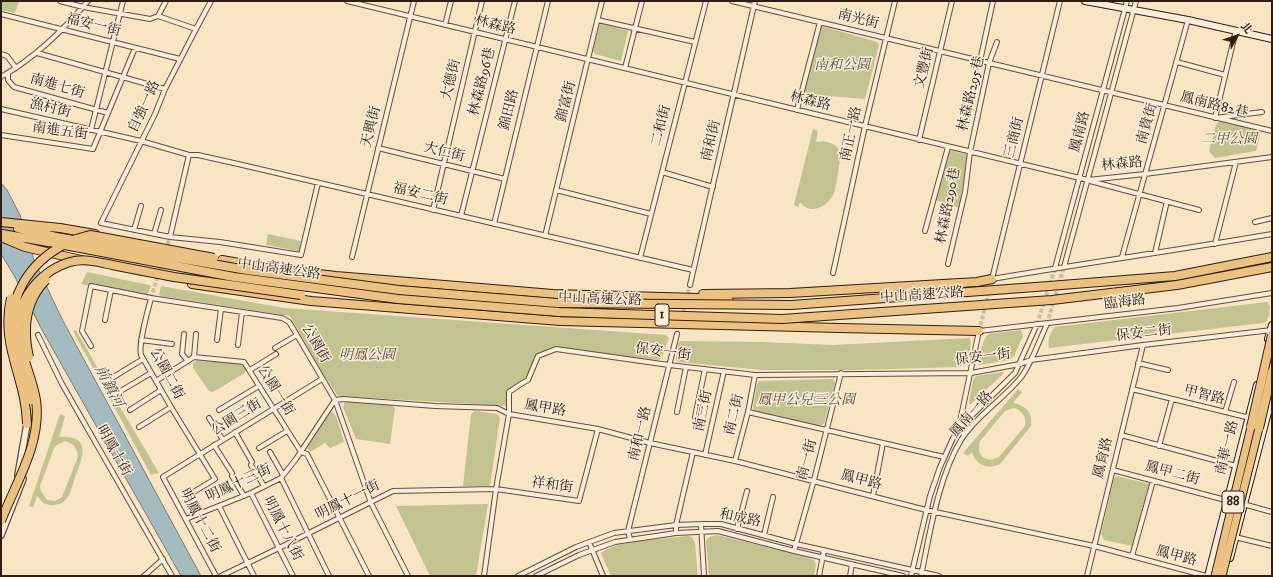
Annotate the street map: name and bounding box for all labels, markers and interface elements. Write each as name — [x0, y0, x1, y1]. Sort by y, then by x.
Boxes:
street label: 南光街 — [836, 7, 880, 33]
street label: 福安一街 — [64, 11, 122, 41]
street label: 林森路 — [473, 13, 517, 39]
north arrow — [1217, 16, 1257, 56]
text: 北 — [1237, 20, 1255, 37]
street label: 林森路96巷 — [466, 46, 500, 118]
street label: 文豐街 — [912, 46, 938, 90]
street label: 林森路295巷 — [955, 55, 989, 133]
street label: 大德街 — [439, 58, 465, 102]
park label: 南和公園 — [814, 58, 870, 74]
street label: 南進七街 — [28, 71, 86, 103]
street label: 自強一路 — [126, 78, 164, 136]
street label: 錦富街 — [554, 80, 580, 124]
street label: 錦田路 — [497, 88, 523, 132]
street label: 林森路 — [788, 89, 832, 115]
street label: 鳳南路82巷 — [1178, 89, 1250, 123]
street label: 漁村街 — [28, 96, 72, 122]
street label: 南貴街 — [1134, 101, 1162, 147]
street label: 二和街 — [649, 104, 675, 148]
street label: 天興街 — [359, 105, 385, 149]
street label: 南正一路 — [838, 105, 866, 163]
street label: 鳳南路 — [1067, 110, 1095, 154]
street label: 三商街 — [1002, 116, 1028, 160]
street label: 南和街 — [699, 119, 725, 163]
street label: 南進五街 — [31, 120, 89, 144]
park label: 二甲公園 — [1201, 132, 1257, 148]
street label: 大仁街 — [422, 140, 466, 166]
street label: 林森路 — [1100, 154, 1144, 176]
street label: 林森路290巷 — [933, 166, 965, 246]
street label: 福安二街 — [391, 181, 449, 209]
street label: 中山高速公路 — [236, 256, 322, 284]
street label: 中山高速公路 — [880, 285, 964, 307]
street label: 中山高速公路 — [558, 290, 642, 310]
street label: 臨海路 — [1103, 292, 1147, 314]
road number: 1 — [655, 304, 669, 326]
street label: 公園街 — [297, 322, 333, 366]
street label: 保安二街 — [1115, 322, 1173, 346]
street label: 保安一街 — [634, 341, 692, 365]
street label: 公園二街 — [145, 345, 187, 403]
street label: 保安一街 — [954, 346, 1012, 370]
park label: 明鳳公園 — [339, 348, 395, 364]
water label: 前鎮河 — [90, 363, 126, 411]
street label: 公園一街 — [253, 363, 297, 419]
street label: 甲智路 — [1182, 383, 1226, 409]
street label: 鳳南一路 — [947, 388, 997, 442]
street label: 南三街 — [691, 389, 717, 433]
street label: 南二街 — [722, 393, 748, 437]
park label: 鳳甲公兒三公園 — [757, 393, 855, 409]
street label: 公園三街 — [209, 396, 265, 440]
street label: 鳳甲路 — [523, 397, 567, 421]
street label: 南和一路 — [626, 405, 656, 463]
street label: 南華一路 — [1213, 419, 1243, 477]
street label: 明鳳十街 — [92, 423, 134, 479]
street label: 鳳育路 — [1091, 436, 1117, 480]
street label: 南一街 — [794, 438, 822, 482]
street label: 鳳甲二街 — [1143, 459, 1201, 489]
street label: 明鳳十三街 — [204, 462, 274, 506]
street label: 鳳甲路 — [839, 467, 883, 495]
street label: 祥和街 — [530, 475, 574, 497]
street label: 明鳳十一街 — [313, 478, 383, 524]
street label: 明鳳十二街 — [175, 486, 223, 556]
road number: 88 — [1222, 491, 1244, 513]
street label: 明鳳十八街 — [259, 494, 305, 564]
street label: 和成路 — [718, 506, 762, 532]
street label: 鳳甲路 — [1154, 543, 1198, 571]

